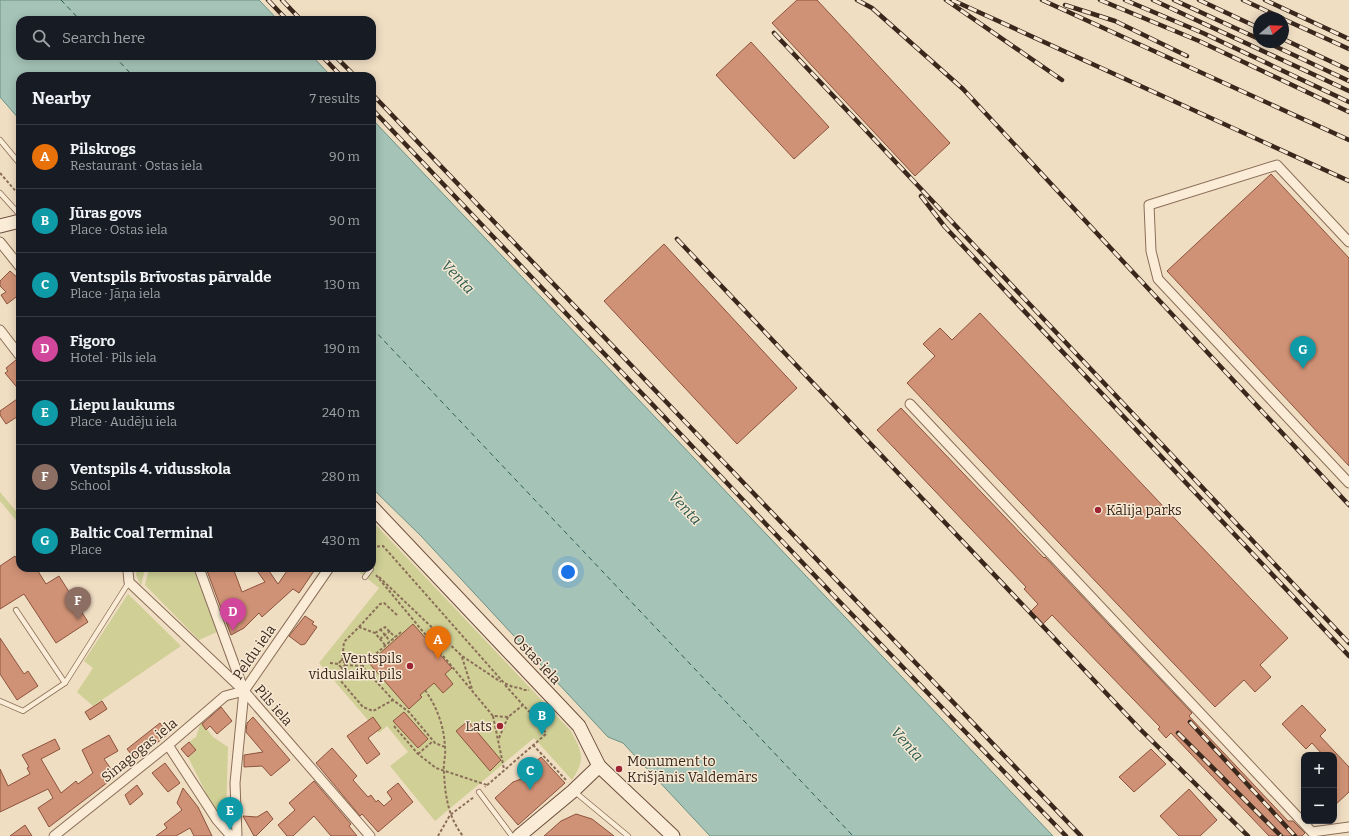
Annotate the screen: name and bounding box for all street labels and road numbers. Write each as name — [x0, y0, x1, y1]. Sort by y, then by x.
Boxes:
street label: Peldu iela — [229, 621, 280, 683]
street label: Ostas iela — [509, 631, 564, 688]
street label: Pils iela — [251, 681, 296, 730]
street label: Sinagogas iela — [98, 714, 181, 786]

